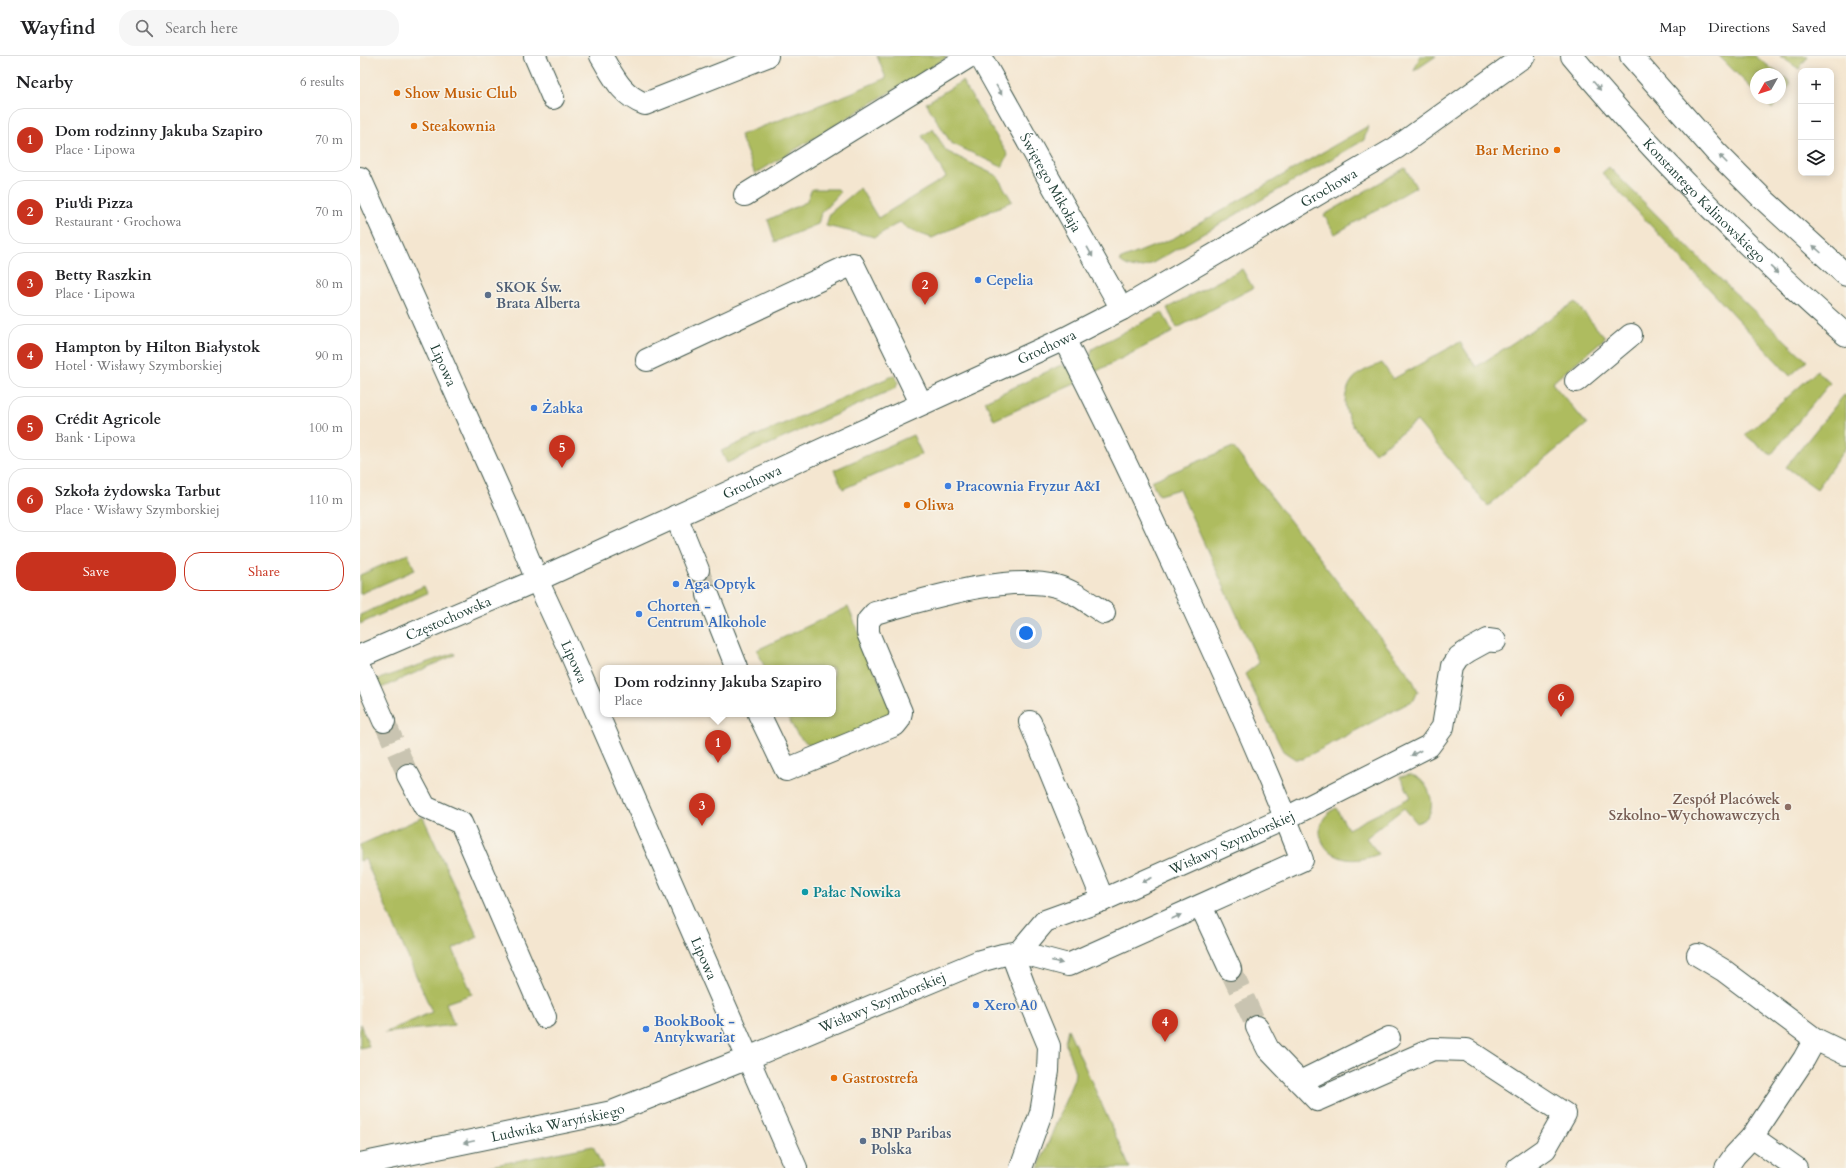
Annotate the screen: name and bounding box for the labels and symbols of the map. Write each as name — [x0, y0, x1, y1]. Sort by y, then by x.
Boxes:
north arrow — [1750, 68, 1786, 104]
one-way arrow — [1592, 81, 1601, 91]
place label: Show Music Club — [405, 84, 517, 103]
one-way arrow — [995, 84, 1002, 96]
marker: Show Music Club — [392, 88, 402, 98]
place label: Steakownia — [422, 117, 496, 136]
marker: Steakownia — [409, 121, 419, 131]
street label: Świętego Mikołaja — [1015, 130, 1086, 236]
street label: Konstantego Kalinowskiego — [1638, 134, 1770, 267]
place label: Bar Merino — [1475, 141, 1549, 160]
marker: Bar Merino — [1552, 145, 1562, 155]
one-way arrow — [1718, 154, 1728, 164]
street label: Grochowa — [1297, 164, 1361, 212]
one-way arrow — [1812, 245, 1822, 254]
one-way arrow — [1087, 246, 1094, 258]
one-way arrow — [1769, 265, 1779, 275]
place label: Cepelia — [986, 271, 1034, 290]
pin: 2 — [912, 272, 938, 305]
marker: Cepelia — [973, 275, 983, 285]
place label: SKOK Św. Brata Alberta — [496, 277, 580, 313]
marker: SKOK Św. Brata Alberta — [483, 290, 493, 300]
street label: Grochowa — [1014, 325, 1079, 369]
street label: Lipowa — [425, 341, 461, 390]
place label: Żabka — [542, 398, 583, 418]
marker: Żabka — [529, 403, 539, 413]
pin: 5 — [549, 435, 575, 468]
street label: Grochowa — [720, 460, 785, 504]
place label: Pracownia Fryzur A&I — [956, 477, 1100, 496]
marker: Pracownia Fryzur A&I — [943, 481, 953, 491]
place label: Oliwa — [915, 496, 954, 515]
marker: Oliwa — [902, 500, 912, 510]
place label: Aga Optyk — [684, 575, 756, 594]
marker: Aga Optyk — [671, 579, 681, 589]
street label: Częstochowska — [403, 592, 494, 645]
place label: Chorten - Centrum Alkohole — [647, 597, 767, 632]
marker: Chorten - Centrum Alkohole — [634, 609, 644, 619]
your location — [1016, 623, 1036, 643]
street label: Lipowa — [556, 637, 592, 686]
pin: 6 — [1548, 684, 1574, 717]
pin: 1 — [705, 730, 731, 763]
one-way arrow — [1410, 750, 1422, 756]
place label: Zespół Placówek Szkolno-Wychowawczych — [1609, 790, 1780, 825]
pin: 3 — [689, 793, 715, 826]
marker: Zespół Placówek Szkolno-Wychowawczych — [1783, 802, 1793, 812]
street label: Wisławy Szymborskiej — [1165, 806, 1298, 880]
one-way arrow — [1140, 878, 1152, 884]
place label: Pałac Nowika — [813, 883, 901, 902]
marker: Pałac Nowika — [800, 887, 810, 897]
one-way arrow — [1170, 913, 1182, 920]
street label: Lipowa — [686, 934, 722, 983]
one-way arrow — [1051, 959, 1063, 965]
street label: Wisławy Szymborskiej — [815, 967, 949, 1038]
place label: Xero A0 — [984, 996, 1037, 1015]
marker: Xero A0 — [971, 1000, 981, 1010]
pin: 4 — [1152, 1009, 1178, 1042]
place label: BookBook - Antykwariat — [654, 1012, 735, 1047]
marker: BookBook - Antykwariat — [641, 1024, 651, 1034]
place label: Gastrostrefa — [842, 1069, 918, 1088]
marker: Gastrostrefa — [829, 1073, 839, 1083]
street label: Ludwika Waryńskiego — [489, 1099, 628, 1147]
place label: BNP Paribas Polska — [871, 1124, 951, 1159]
marker: BNP Paribas Polska — [858, 1136, 868, 1146]
one-way arrow — [463, 1139, 475, 1145]

